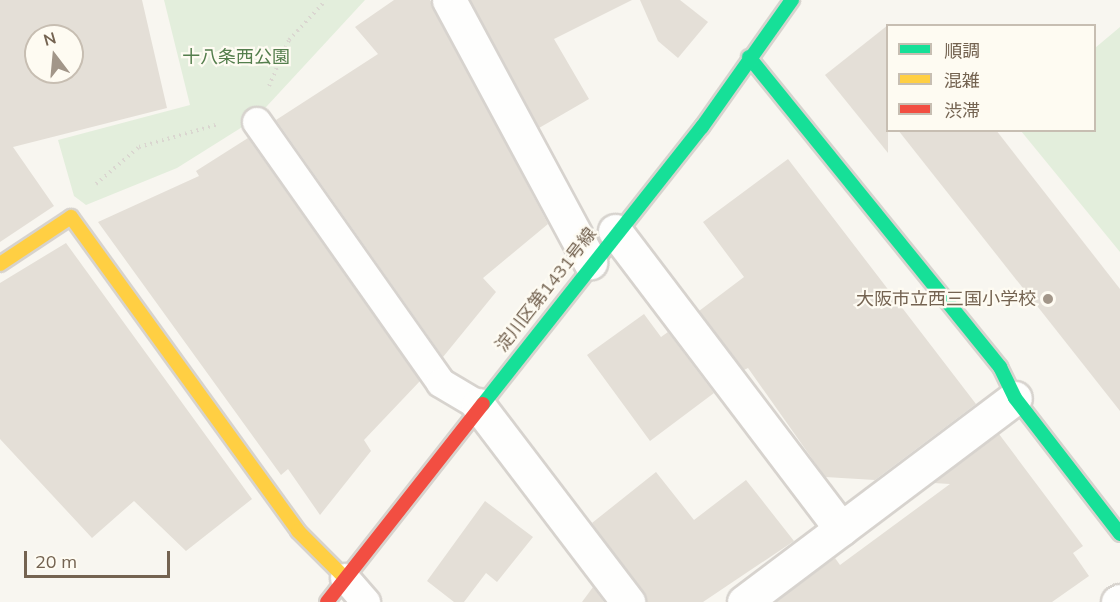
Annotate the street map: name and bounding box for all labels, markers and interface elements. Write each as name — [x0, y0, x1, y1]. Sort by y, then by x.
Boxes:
north arrow — [24, 24, 84, 84]
legend — [886, 24, 1096, 132]
text: N — [41, 27, 58, 50]
text: 順調 — [944, 39, 980, 62]
park label: 十八条西公園 — [182, 46, 290, 68]
text: 混雑 — [944, 69, 980, 92]
text: 渋滞 — [944, 99, 980, 122]
street label: 淀川区第1431号線 — [491, 224, 601, 356]
place label: 大阪市立西三国小学校 — [856, 288, 1036, 310]
marker: 大阪市立西三国小学校 — [1041, 292, 1055, 306]
scale bar — [27, 539, 172, 577]
text: 20 m — [35, 550, 77, 573]

